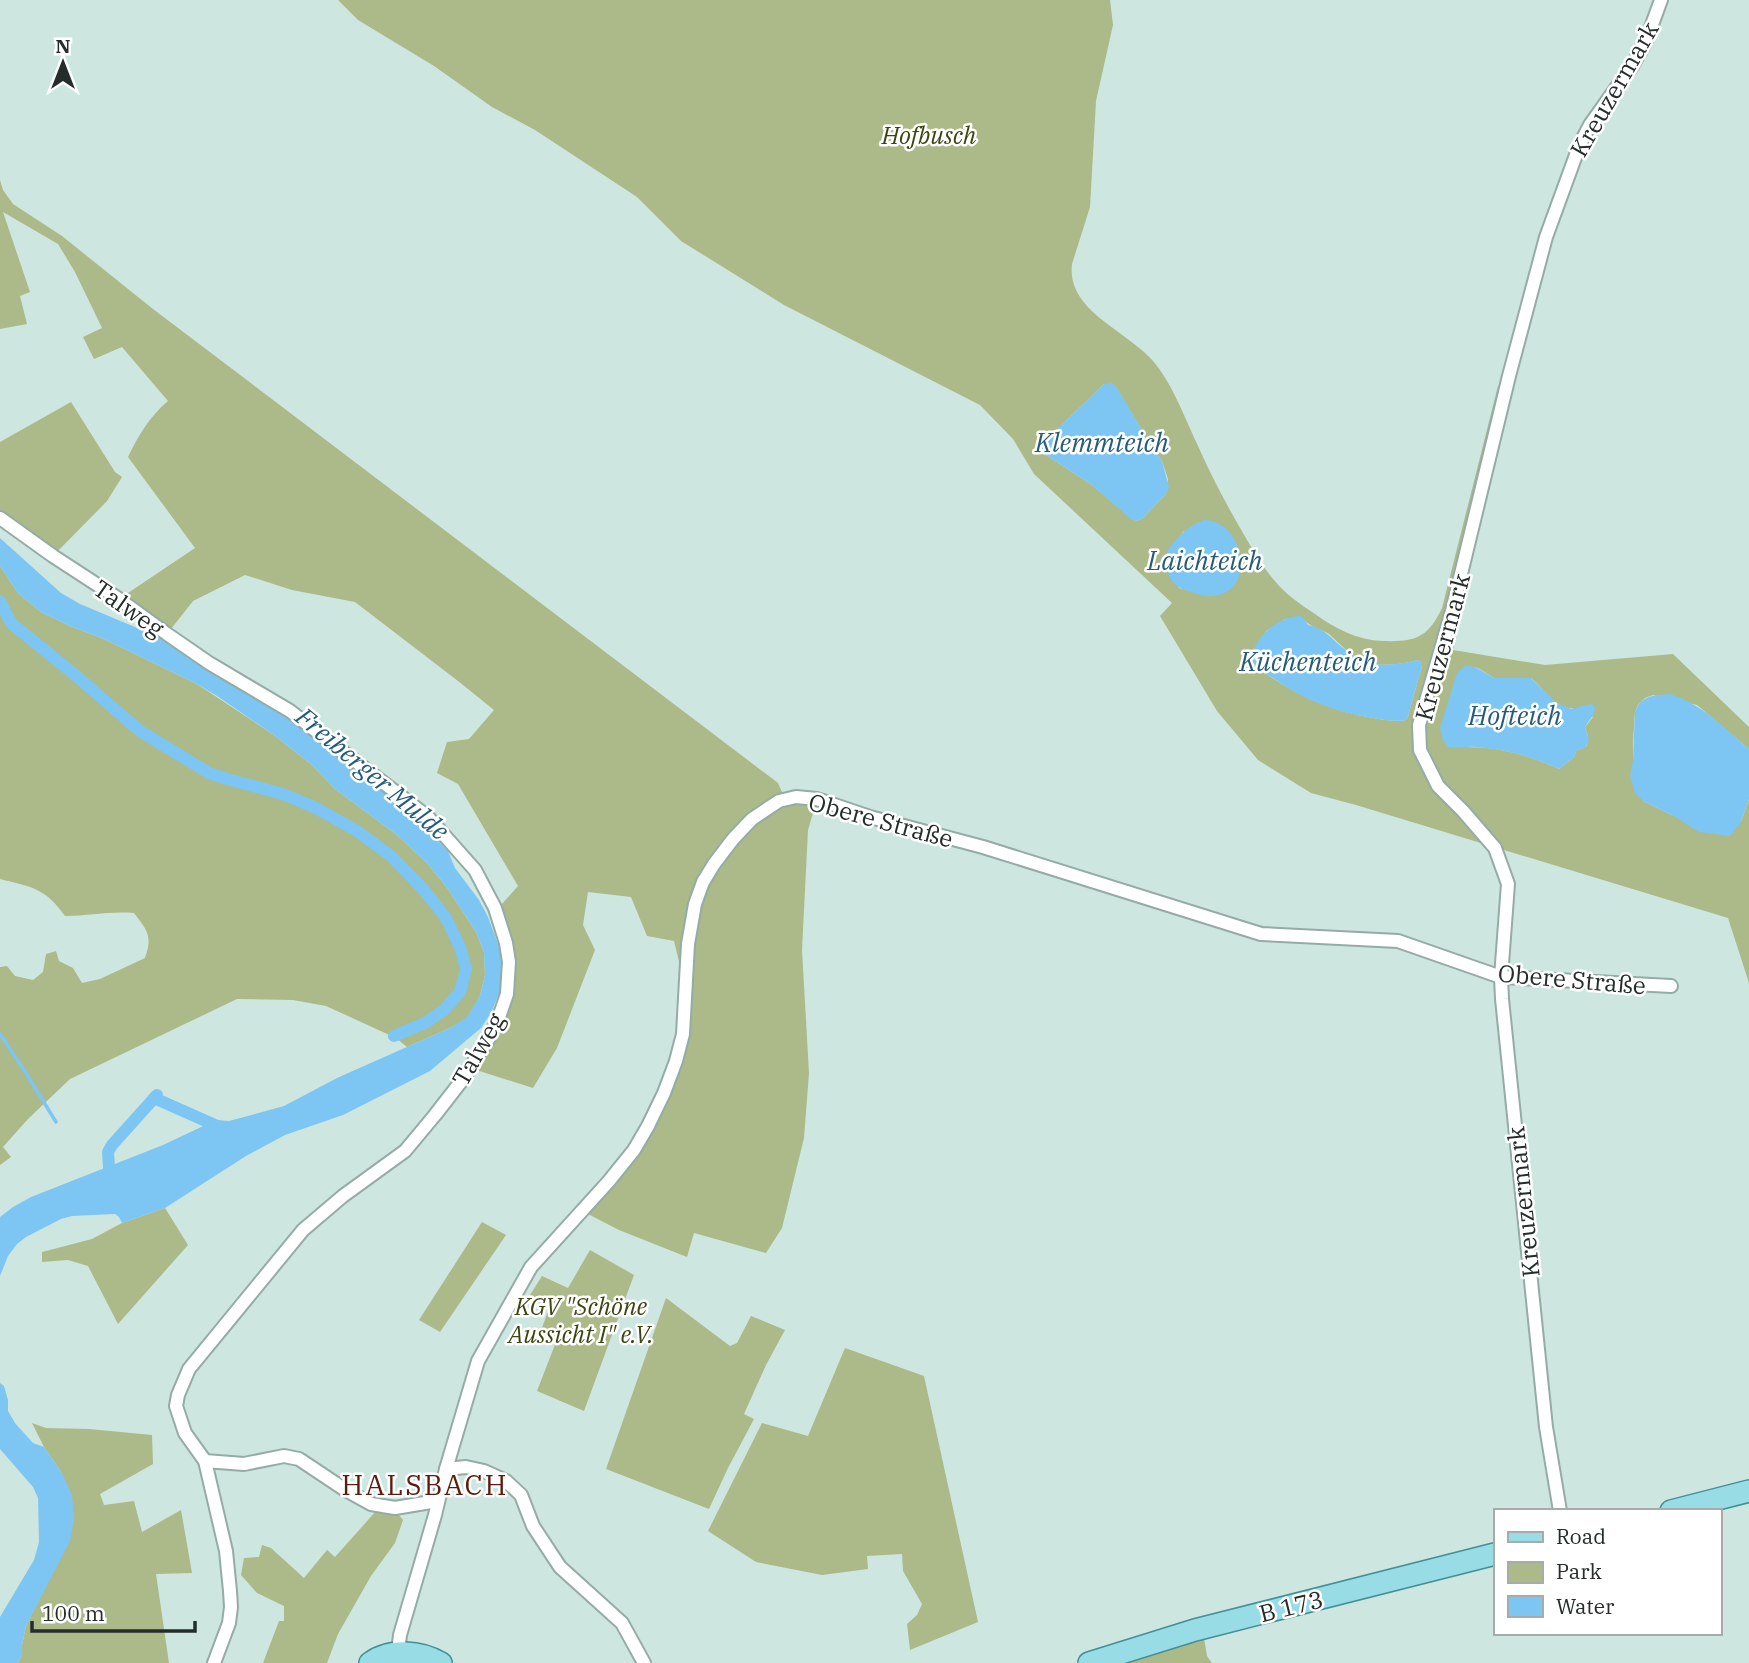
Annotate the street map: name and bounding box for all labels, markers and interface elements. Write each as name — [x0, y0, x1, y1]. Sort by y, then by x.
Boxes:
street label: Kreuzermark — [1562, 16, 1666, 162]
north arrow — [28, 28, 98, 98]
text: N — [55, 34, 71, 58]
park label: Hofbusch — [881, 119, 976, 151]
water label: Klemmteich — [1034, 425, 1170, 459]
water label: Laichteich — [1146, 543, 1263, 577]
street label: Kreuzermark — [1407, 570, 1477, 724]
street label: Talweg — [87, 572, 171, 644]
water label: Küchenteich — [1239, 644, 1377, 678]
water label: Freiberger Mulde — [289, 698, 457, 847]
water label: Hofteich — [1467, 698, 1562, 732]
street label: Obere Straße — [805, 785, 957, 855]
street label: Obere Straße — [1497, 957, 1647, 1001]
street label: Talweg — [444, 1007, 512, 1091]
street label: Kreuzermark — [1499, 1125, 1547, 1279]
park label: KGV "Schöne Aussicht I" e.V. — [506, 1290, 654, 1350]
district label: HALSBACH — [341, 1466, 509, 1503]
legend — [1494, 1509, 1721, 1635]
text: Road — [1556, 1522, 1606, 1550]
text: Park — [1556, 1557, 1603, 1585]
street label: B 173 — [1256, 1583, 1326, 1629]
scale bar — [32, 1590, 194, 1634]
text: Water — [1556, 1592, 1615, 1620]
text: 100 m — [42, 1599, 105, 1627]

